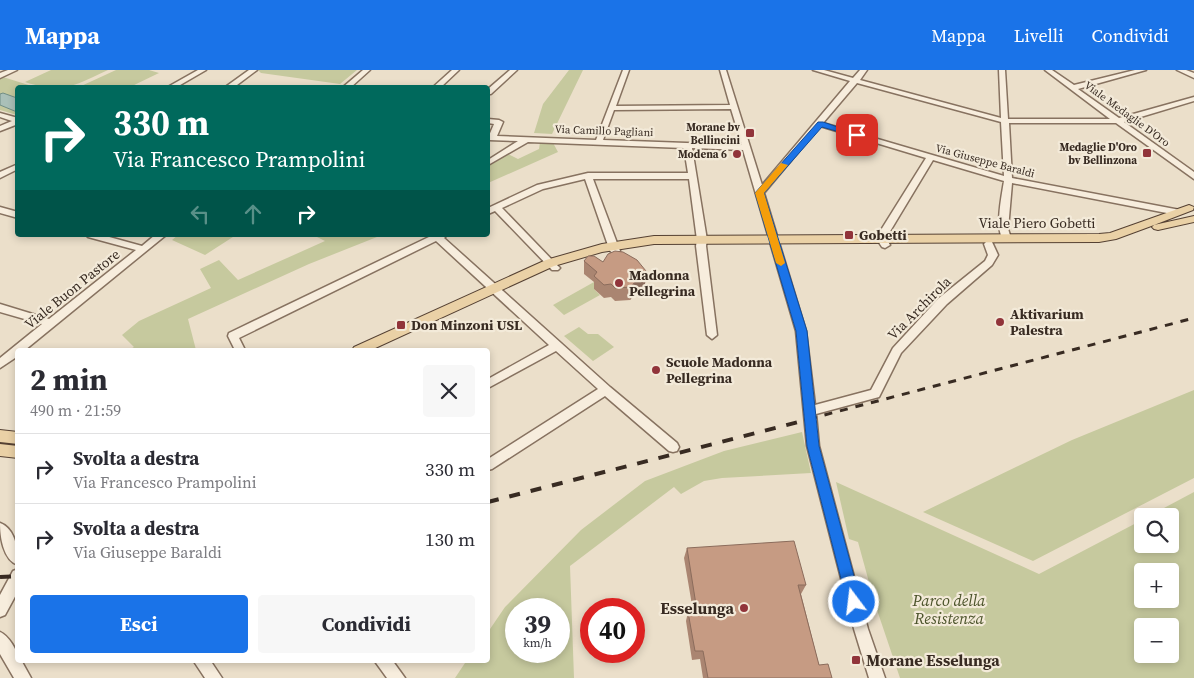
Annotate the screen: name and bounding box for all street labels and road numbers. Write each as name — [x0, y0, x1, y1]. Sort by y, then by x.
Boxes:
street label: Viale Medaglie D'Oro — [1081, 78, 1173, 150]
street label: Via Camillo Pagliani — [554, 122, 654, 140]
street label: Via Giuseppe Baraldi — [934, 141, 1036, 181]
street label: Viale Piero Gobetti — [978, 213, 1096, 233]
street label: Viale Buon Pastore — [20, 244, 124, 334]
street label: Via Archirola — [883, 271, 956, 344]

